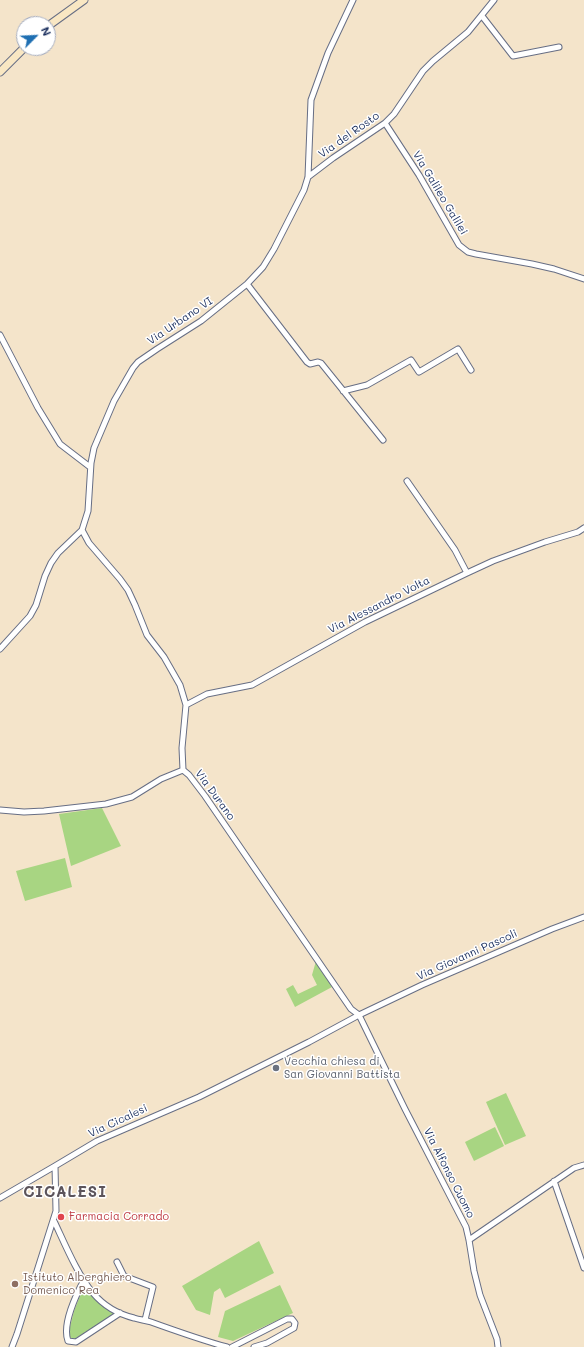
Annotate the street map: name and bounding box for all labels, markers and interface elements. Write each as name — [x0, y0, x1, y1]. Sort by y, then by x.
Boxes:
north arrow — [16, 16, 56, 56]
text: N — [38, 24, 55, 38]
street label: Via del Rosto — [316, 109, 382, 161]
street label: Via Galileo Galilei — [410, 149, 470, 237]
street label: Via Urbano VI — [145, 294, 215, 348]
street label: Via Alessandro Volta — [326, 574, 432, 636]
street label: Via Durano — [192, 767, 238, 823]
street label: Via Giovanni Pascoli — [415, 927, 519, 983]
place label: Vecchia chiesa di San Giovanni Battista — [284, 1055, 400, 1081]
marker: Vecchia chiesa di San Giovanni Battista — [271, 1063, 281, 1073]
street label: Via Cicalesi — [86, 1102, 150, 1140]
street label: Via Alfonso Cuomo — [421, 1126, 477, 1220]
district label: CICALESI — [23, 1183, 107, 1201]
place label: Farmacia Corrado — [69, 1210, 169, 1224]
marker: Farmacia Corrado — [56, 1212, 66, 1222]
place label: Istituto Alberghiero Domenico Rea — [23, 1271, 132, 1297]
marker: Istituto Alberghiero Domenico Rea — [10, 1279, 20, 1289]

